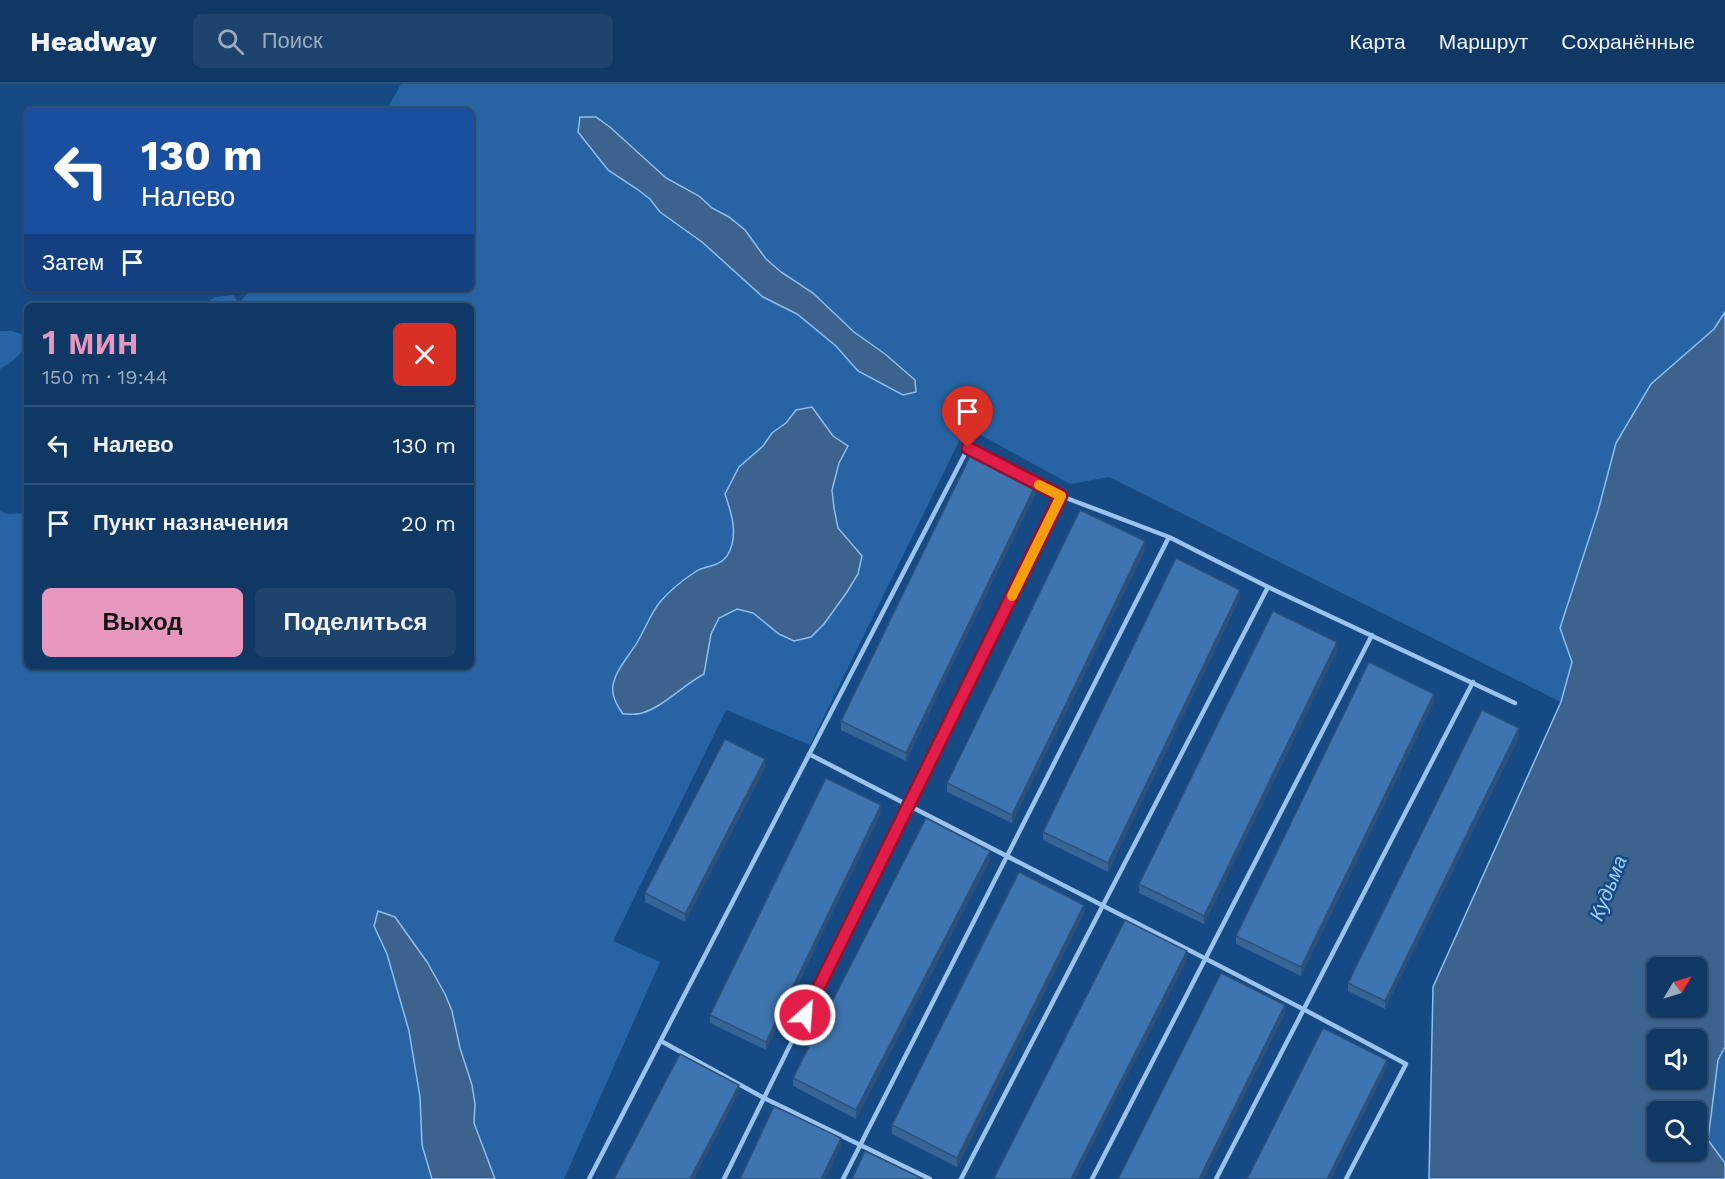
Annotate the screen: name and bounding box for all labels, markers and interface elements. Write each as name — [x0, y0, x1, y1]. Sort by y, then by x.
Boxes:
search box — [193, 14, 613, 68]
text: Headway — [30, 25, 157, 58]
icon: search — [214, 25, 247, 58]
text: Поиск — [262, 28, 323, 53]
text: Карта — [1350, 29, 1406, 54]
text: Маршрут — [1439, 29, 1528, 54]
text: Сохранённые — [1561, 29, 1695, 54]
text: 130 m — [141, 131, 263, 180]
icon: left — [42, 132, 120, 210]
text: Налево — [141, 181, 235, 213]
icon: arrive — [116, 246, 149, 279]
text: Затем — [42, 250, 104, 275]
text: 1 мин — [42, 321, 139, 363]
button: close — [393, 323, 456, 386]
text: 150 m · 19:44 — [42, 365, 168, 389]
pin — [942, 386, 993, 448]
icon: arrive — [951, 395, 984, 428]
icon: left — [42, 429, 75, 462]
text: Налево — [93, 432, 174, 457]
text: 130 m — [392, 433, 456, 458]
icon: arrive — [42, 507, 75, 540]
text: Пункт назначения — [93, 510, 289, 535]
text: 20 m — [401, 511, 456, 536]
button: Выход — [42, 588, 243, 657]
button: Поделиться — [255, 588, 456, 657]
water label: Кудьма — [1584, 852, 1632, 924]
north arrow — [1647, 957, 1707, 1017]
map controls — [1647, 957, 1707, 1161]
position arrow — [773, 983, 837, 1047]
button: sound — [1647, 1029, 1707, 1089]
button: search — [1647, 1101, 1707, 1161]

